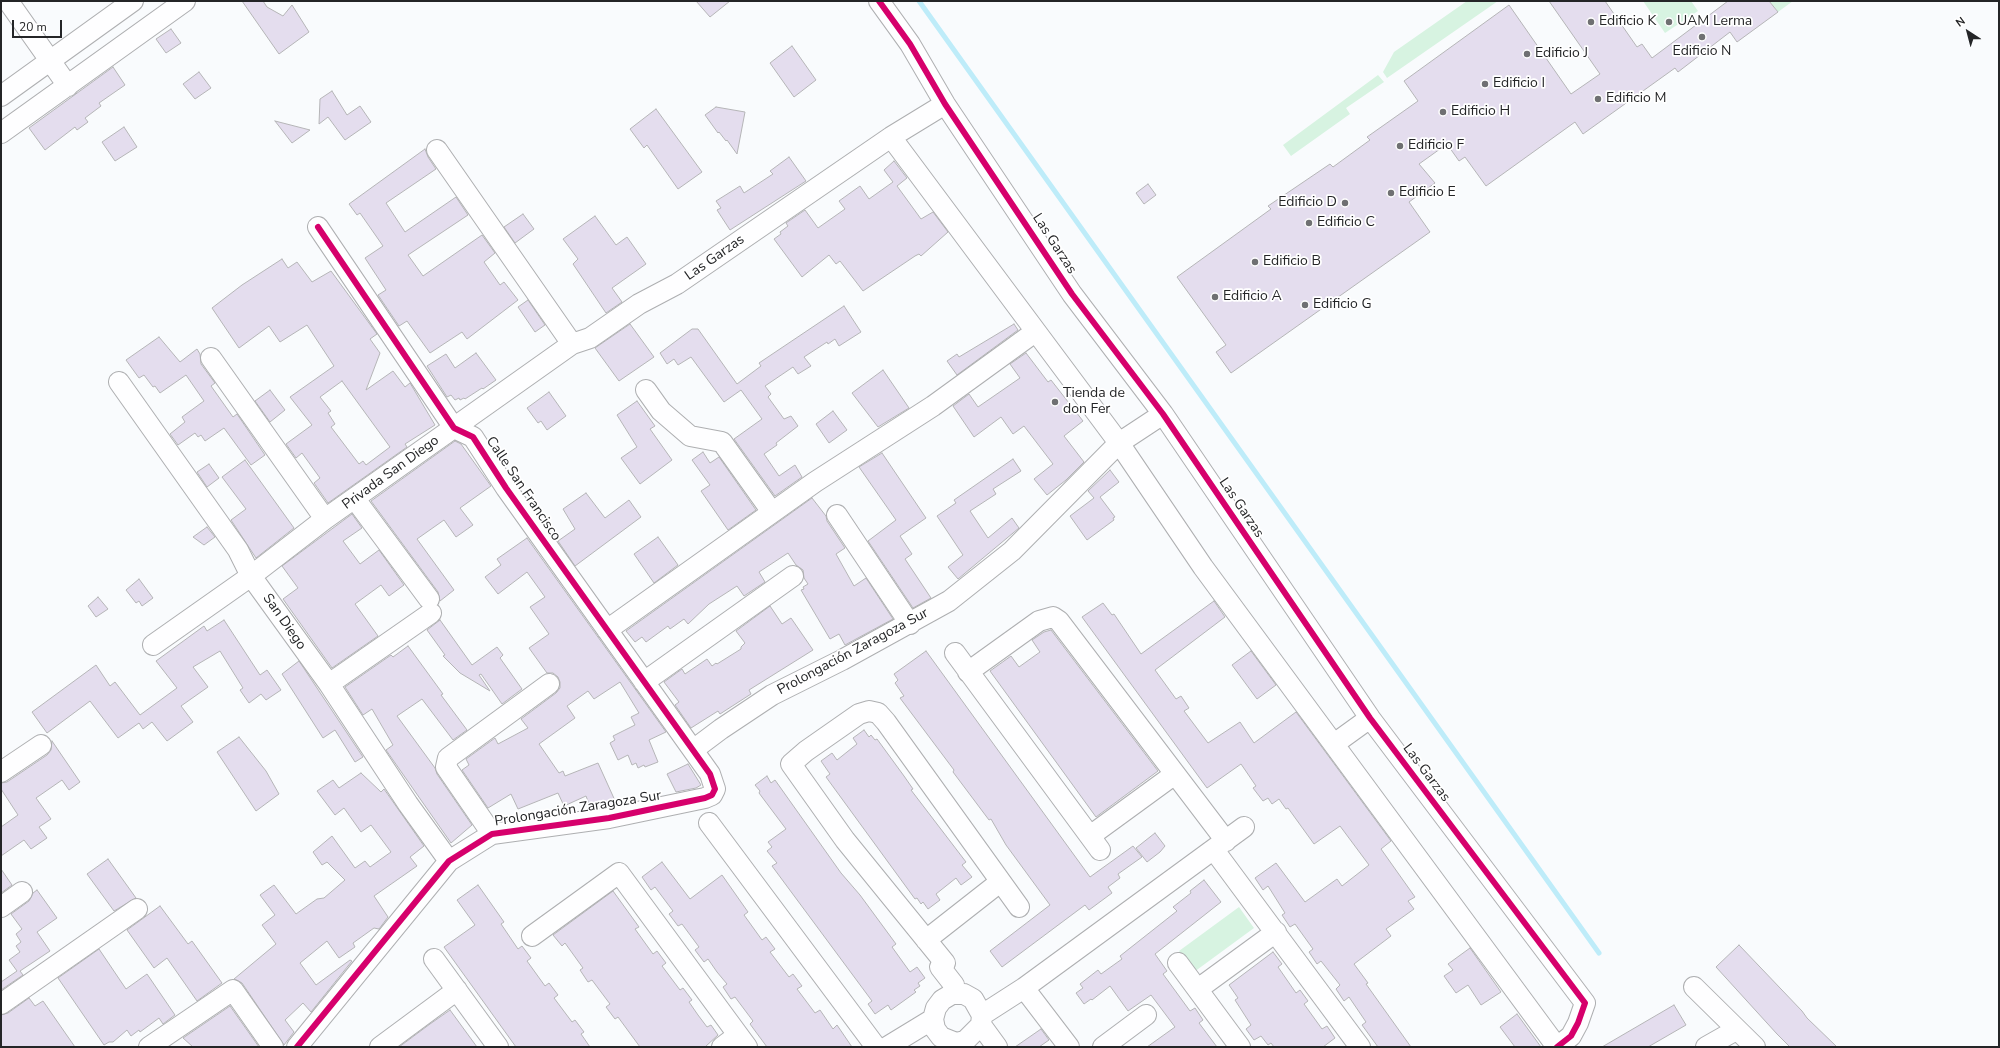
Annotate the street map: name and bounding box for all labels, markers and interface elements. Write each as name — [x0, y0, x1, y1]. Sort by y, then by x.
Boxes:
scale bar — [14, 12, 64, 38]
north arrow — [1948, 12, 1988, 52]
text: N — [1953, 13, 1968, 30]
place label: Edificio K — [1599, 14, 1656, 30]
place label: UAM Lerma — [1677, 14, 1752, 30]
marker: Edificio K — [1586, 17, 1596, 27]
marker: UAM Lerma — [1664, 17, 1674, 27]
text: 20 m — [19, 19, 47, 35]
marker: Edificio N — [1697, 32, 1707, 42]
place label: Edificio N — [1673, 44, 1731, 60]
place label: Edificio J — [1535, 46, 1588, 62]
marker: Edificio J — [1522, 49, 1532, 59]
place label: Edificio I — [1493, 76, 1545, 92]
marker: Edificio I — [1480, 79, 1490, 89]
place label: Edificio M — [1606, 91, 1666, 107]
marker: Edificio M — [1593, 94, 1603, 104]
place label: Edificio H — [1451, 104, 1510, 120]
marker: Edificio H — [1438, 107, 1448, 117]
place label: Edificio F — [1408, 138, 1464, 154]
marker: Edificio F — [1395, 141, 1405, 151]
place label: Edificio E — [1399, 185, 1456, 201]
marker: Edificio E — [1386, 188, 1396, 198]
place label: Edificio D — [1278, 195, 1337, 211]
marker: Edificio D — [1340, 198, 1350, 208]
street label: Las Garzas — [1028, 211, 1080, 277]
place label: Edificio C — [1317, 215, 1375, 231]
marker: Edificio C — [1304, 218, 1314, 228]
street label: Las Garzas — [682, 231, 748, 285]
place label: Edificio B — [1263, 254, 1321, 270]
marker: Edificio B — [1250, 257, 1260, 267]
place label: Edificio A — [1223, 289, 1282, 305]
marker: Edificio A — [1210, 292, 1220, 302]
place label: Edificio G — [1313, 297, 1372, 313]
marker: Edificio G — [1300, 300, 1310, 310]
place label: Tienda de don Fer — [1063, 386, 1125, 418]
marker: Tienda de don Fer — [1050, 397, 1060, 407]
street label: Privada San Diego — [339, 432, 443, 514]
street label: Calle San Francisco — [482, 434, 564, 544]
street label: Las Garzas — [1215, 475, 1267, 541]
street label: San Diego — [259, 591, 309, 653]
street label: Prolongación Zaragoza Sur — [775, 605, 931, 699]
street label: Las Garzas — [1399, 741, 1453, 805]
street label: Prolongación Zaragoza Sur — [493, 788, 663, 830]

